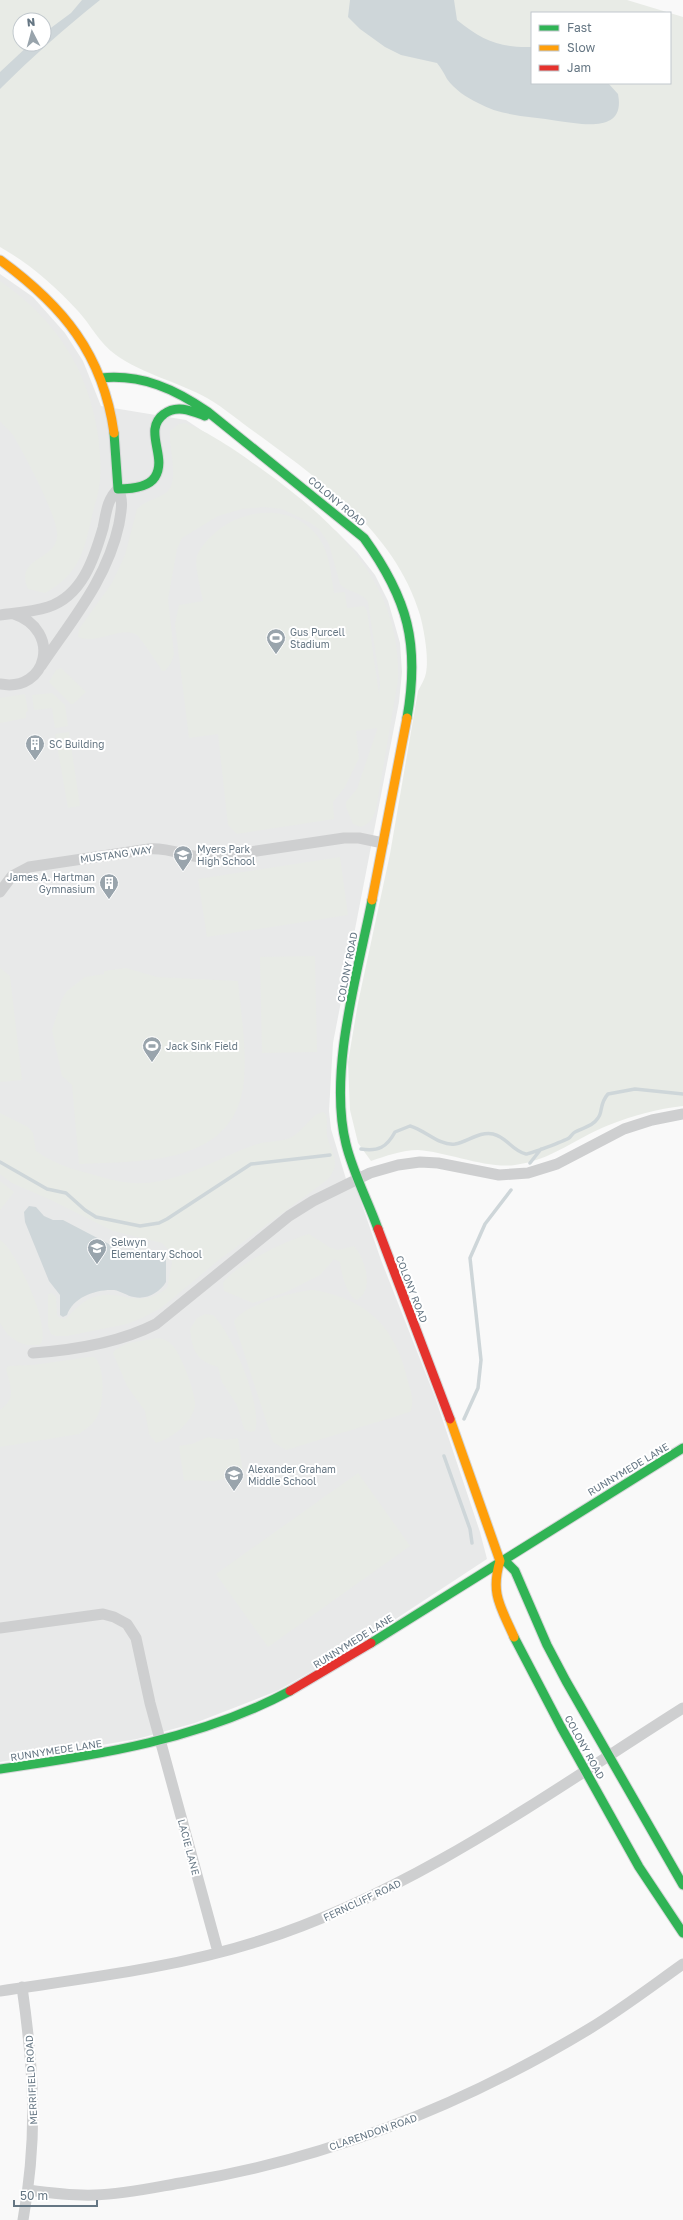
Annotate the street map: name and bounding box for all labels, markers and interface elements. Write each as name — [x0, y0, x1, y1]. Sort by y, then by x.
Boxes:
north arrow — [12, 12, 52, 52]
legend — [531, 12, 671, 84]
text: N — [26, 15, 36, 28]
text: Fast — [567, 20, 592, 35]
text: Slow — [567, 40, 595, 55]
text: Jam — [567, 60, 591, 75]
street label: COLONY ROAD — [306, 474, 368, 528]
place label: Gus Purcell Stadium — [290, 626, 345, 650]
sports icon: Gus Purcell Stadium — [265, 627, 287, 655]
building icon: SC Building — [24, 733, 46, 761]
place label: SC Building — [49, 738, 104, 750]
street label: MUSTANG WAY — [79, 843, 153, 865]
place label: Myers Park High School — [197, 843, 255, 867]
school or university icon: Myers Park High School — [172, 844, 194, 872]
place label: James A. Hartman Gymnasium — [7, 871, 95, 895]
building icon: James A. Hartman Gymnasium — [98, 872, 120, 900]
street label: COLONY ROAD — [334, 931, 360, 1003]
sports icon: Jack Sink Field — [141, 1035, 163, 1063]
place label: Jack Sink Field — [166, 1040, 238, 1052]
place label: Selwyn Elementary School — [111, 1236, 202, 1260]
school or university icon: Selwyn Elementary School — [86, 1237, 108, 1265]
street label: COLONY ROAD — [394, 1254, 430, 1324]
street label: RUNNYMEDE LANE — [585, 1440, 671, 1498]
place label: Alexander Graham Middle School — [248, 1463, 336, 1487]
school or university icon: Alexander Graham Middle School — [223, 1464, 245, 1492]
street label: RUNNYMEDE LANE — [311, 1611, 395, 1671]
street label: COLONY ROAD — [563, 1713, 607, 1781]
street label: RUNNYMEDE LANE — [9, 1737, 103, 1763]
street label: LACIE LANE — [176, 1818, 202, 1876]
street label: FERNCLIFF ROAD — [321, 1877, 403, 1923]
street label: MERRIFIELD ROAD — [23, 2035, 39, 2125]
street label: CLARENDON ROAD — [327, 2111, 419, 2153]
scale bar — [14, 2182, 97, 2208]
text: 50 m — [20, 2188, 48, 2203]

